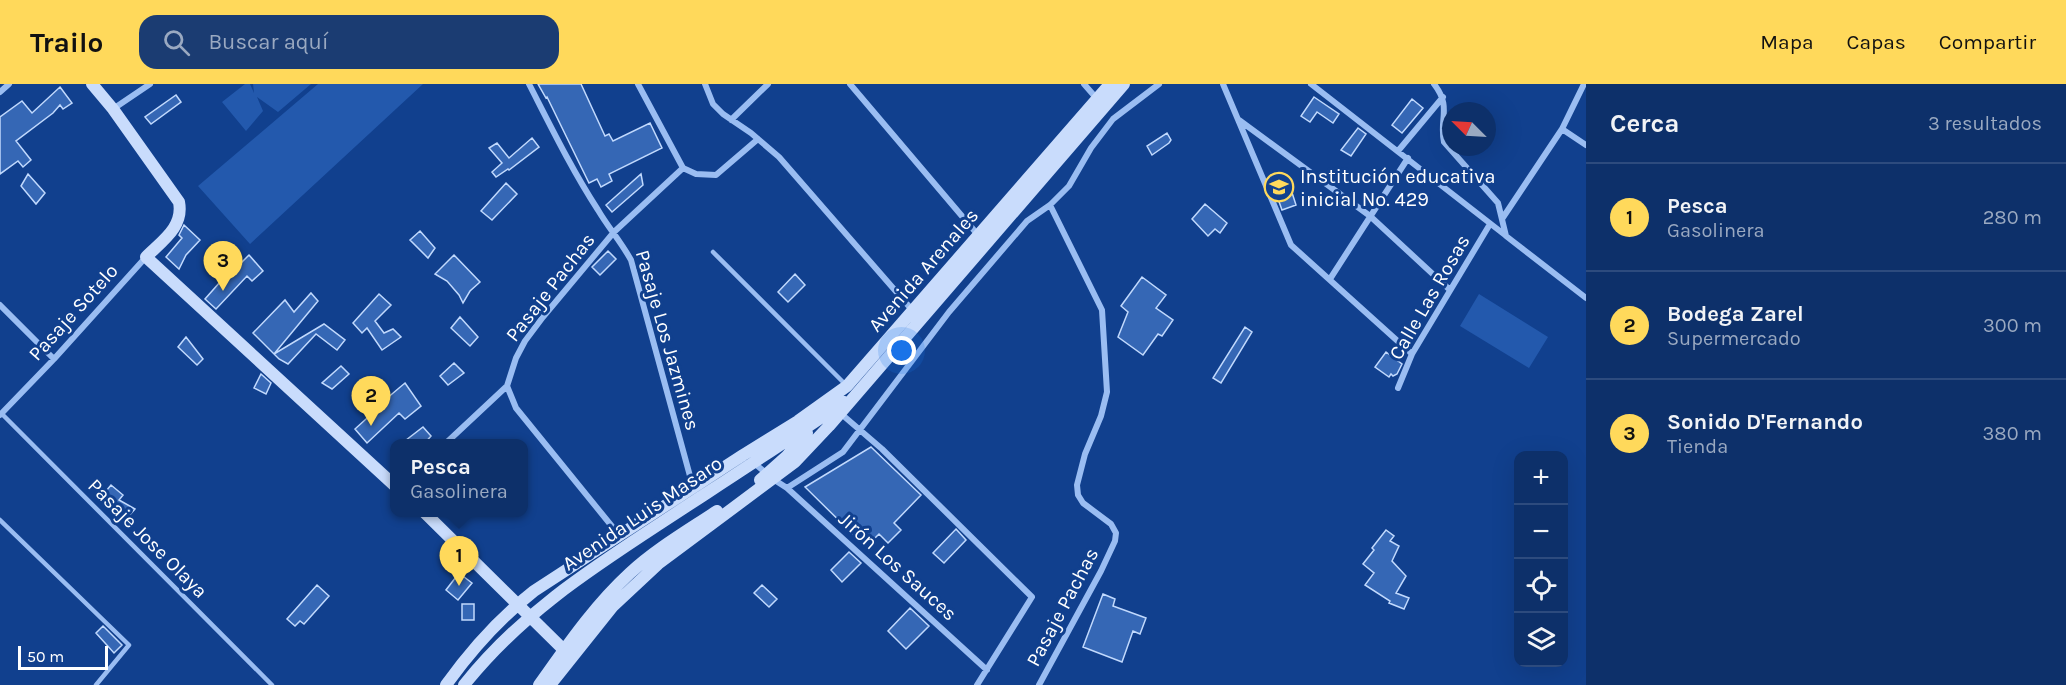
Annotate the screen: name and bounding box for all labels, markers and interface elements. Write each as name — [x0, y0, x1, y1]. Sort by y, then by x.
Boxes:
search box — [139, 15, 559, 69]
text: Trailo — [30, 26, 103, 59]
icon: search — [160, 26, 193, 59]
text: Buscar aquí — [208, 29, 328, 55]
text: Mapa — [1760, 30, 1814, 54]
text: Capas — [1847, 30, 1906, 54]
text: Compartir — [1939, 30, 2036, 54]
north arrow — [1442, 102, 1496, 156]
text: Cerca — [1610, 108, 1679, 139]
text: 3 resultados — [1928, 112, 2042, 135]
place label: Institución educativa inicial No. 429 — [1300, 165, 1495, 211]
school or university icon: Institución educativa inicial No. 429 — [1263, 171, 1295, 203]
text: Pesca — [1667, 193, 1728, 219]
street label: Avenida Arenales — [864, 204, 983, 337]
text: 1 — [1626, 206, 1633, 229]
text: 280 m — [1983, 206, 2042, 229]
text: Gasolinera — [1667, 219, 1764, 242]
street label: Pasaje Pachas — [501, 229, 600, 346]
street label: Calle Las Rosas — [1384, 231, 1474, 364]
pin: 3 — [204, 242, 242, 291]
street label: Pasaje Los Jazmines — [631, 247, 704, 433]
street label: Pasaje Sotelo — [24, 259, 123, 365]
text: Bodega Zarel — [1667, 301, 1804, 327]
text: 2 — [1623, 314, 1636, 337]
text: 300 m — [1983, 314, 2042, 337]
text: Supermercado — [1667, 327, 1801, 350]
your location — [887, 336, 916, 365]
pin: 2 — [352, 376, 391, 426]
text: Sonido D'Fernando — [1667, 409, 1863, 435]
text: 3 — [1623, 422, 1636, 445]
text: 380 m — [1983, 422, 2042, 445]
text: Tienda — [1667, 435, 1728, 458]
popup — [390, 439, 528, 517]
map controls — [1514, 451, 1568, 667]
button: + — [1514, 451, 1568, 505]
street label: Avenida Luis Masaro — [558, 452, 726, 575]
text: Pesca — [410, 454, 471, 480]
street label: Pasaje Jose Olaya — [83, 474, 212, 603]
text: Gasolinera — [410, 480, 508, 503]
button: − — [1514, 505, 1568, 559]
street label: Jirón Los Sauces — [834, 507, 961, 625]
pin: 1 — [440, 536, 478, 586]
street label: Pasaje Pachas — [1022, 544, 1103, 670]
button: locate — [1514, 559, 1568, 613]
button: layers — [1514, 613, 1568, 667]
scale bar — [18, 643, 108, 670]
text: 50 m — [27, 647, 64, 666]

